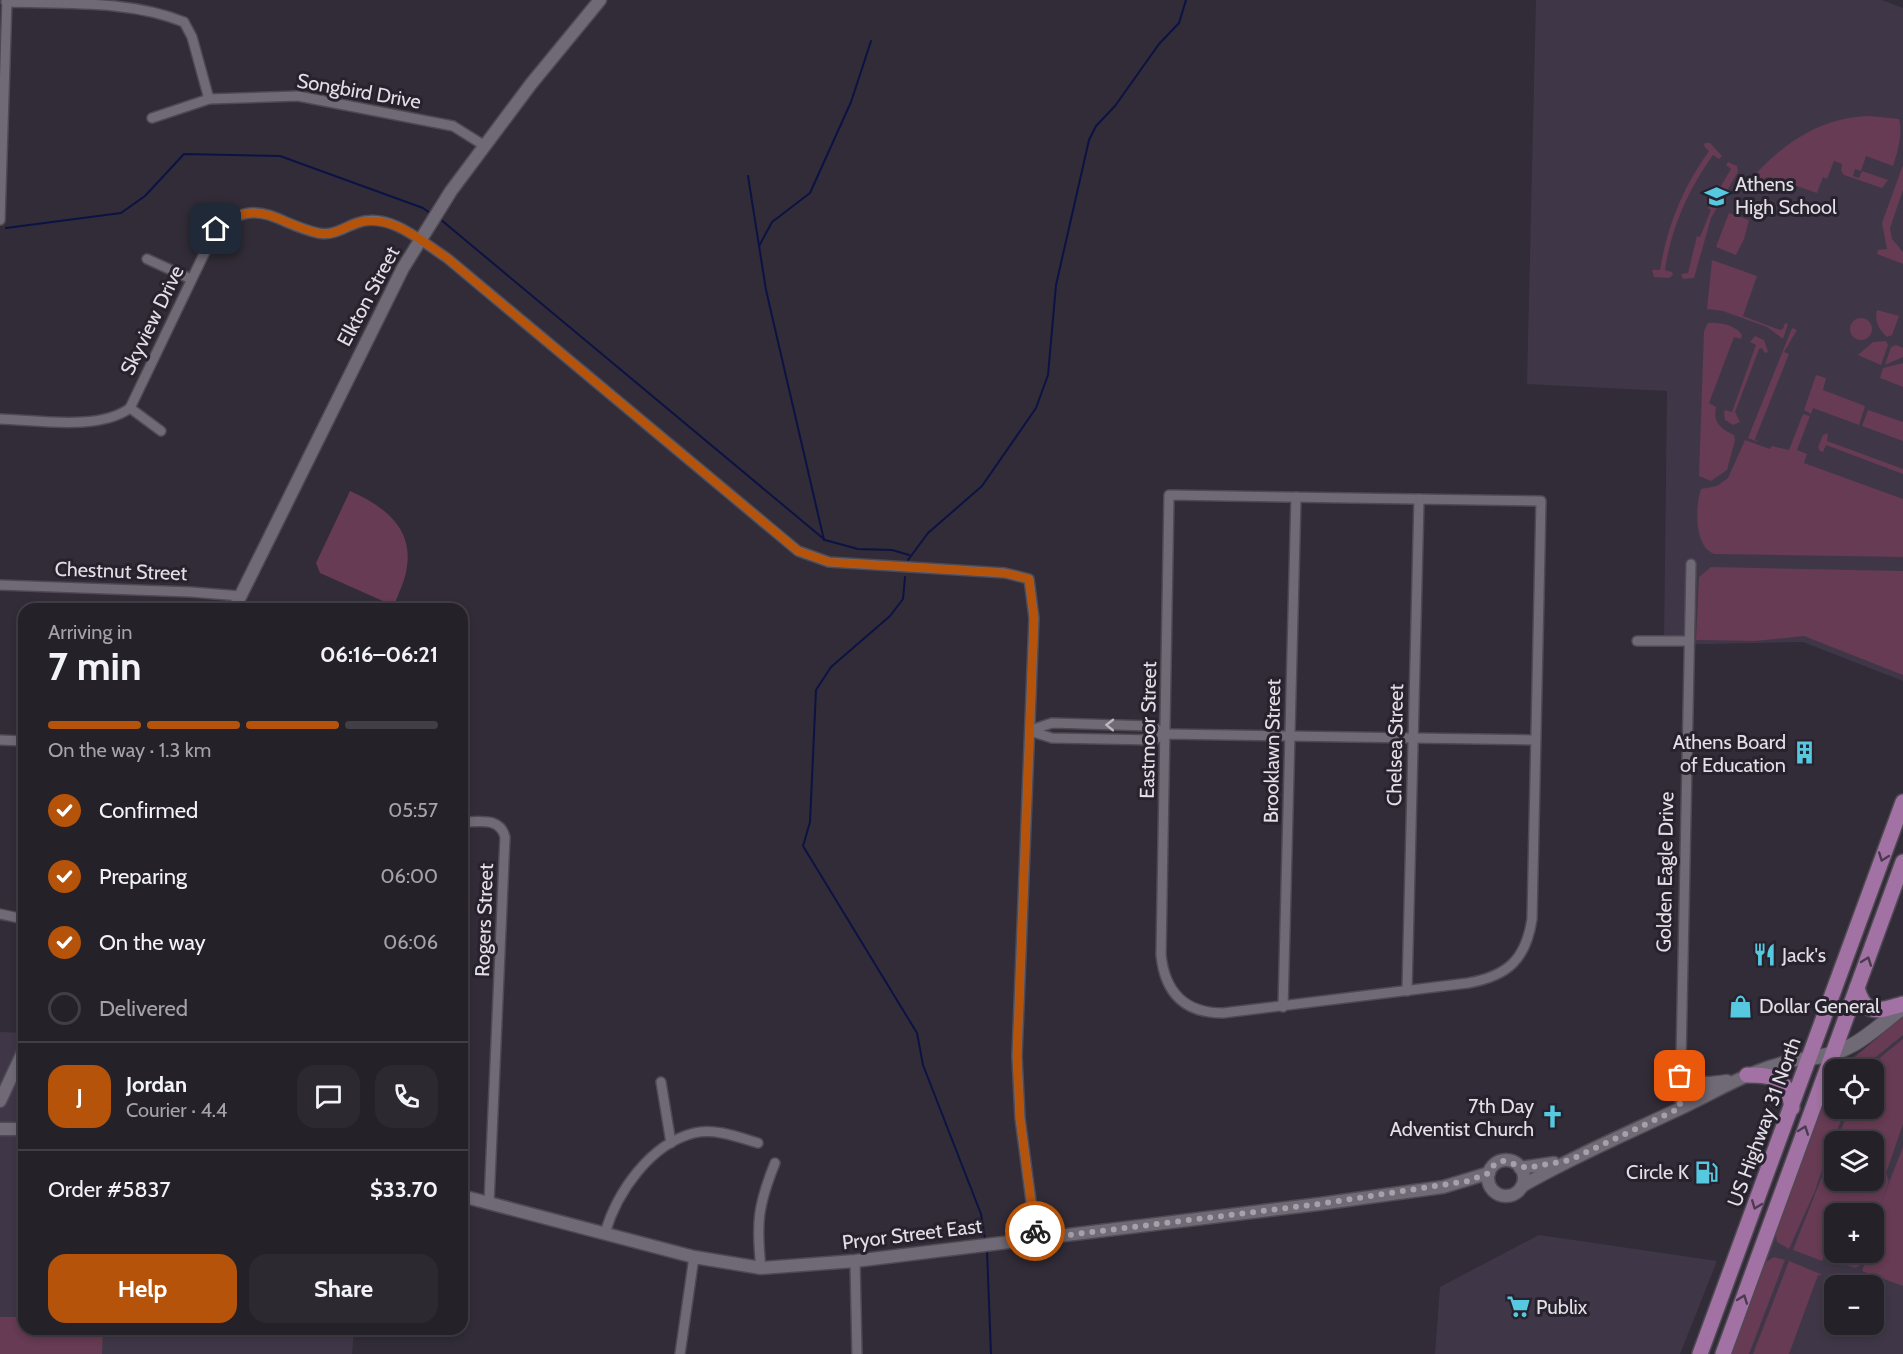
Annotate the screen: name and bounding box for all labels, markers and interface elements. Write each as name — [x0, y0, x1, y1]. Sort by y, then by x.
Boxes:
street label: Songbird Drive — [295, 68, 423, 114]
place label: Athens High School — [1735, 172, 1837, 219]
school or university icon: Athens High School — [1704, 183, 1730, 209]
pin — [190, 203, 241, 254]
icon: home — [199, 212, 232, 245]
street label: Elkton Street — [332, 242, 404, 350]
street label: Skyview Drive — [115, 261, 189, 379]
street label: Chestnut Street — [54, 557, 188, 585]
text: Arriving in — [48, 620, 132, 644]
text: 06:16–06:21 — [320, 641, 438, 668]
text: 7 min — [48, 642, 141, 690]
street label: Eastmoor Street — [1135, 661, 1161, 799]
street label: Brooklawn Street — [1259, 678, 1285, 823]
street label: Chelsea Street — [1382, 683, 1408, 806]
one-way arrow — [1105, 719, 1114, 731]
place label: Athens Board of Education — [1673, 730, 1786, 777]
text: On the way · 1.3 km — [48, 738, 211, 762]
building icon: Athens Board of Education — [1791, 740, 1817, 766]
street label: Golden Eagle Drive — [1652, 791, 1678, 953]
icon: check — [48, 794, 81, 827]
text: Confirmed — [99, 797, 198, 824]
text: 05:57 — [388, 798, 438, 822]
one-way arrow — [1878, 851, 1890, 862]
icon: check — [48, 860, 81, 893]
text: Preparing — [99, 863, 187, 890]
street label: Rogers Street — [470, 863, 498, 977]
text: 06:00 — [381, 864, 438, 888]
icon: check — [48, 926, 81, 959]
text: On the way — [99, 929, 206, 956]
text: 06:06 — [383, 930, 438, 954]
restaurant icon: Jack's — [1751, 942, 1777, 968]
place label: Jack's — [1781, 943, 1826, 967]
one-way arrow — [1860, 957, 1872, 968]
shop icon: Dollar General — [1728, 993, 1754, 1019]
place label: Dollar General — [1759, 994, 1880, 1018]
text: Delivered — [99, 995, 188, 1022]
street label: US Highway 31 North — [1722, 1034, 1806, 1210]
pin — [1654, 1050, 1705, 1101]
icon: bag — [1663, 1059, 1696, 1092]
map controls — [1824, 1059, 1884, 1335]
button: locate — [1824, 1059, 1884, 1119]
button: chat — [297, 1065, 360, 1128]
button: phone — [375, 1065, 438, 1128]
text: Jordan — [126, 1071, 187, 1098]
text: J — [76, 1083, 83, 1110]
place label: 7th Day Adventist Church — [1390, 1094, 1534, 1141]
text: Courier · 4.4 — [126, 1098, 227, 1122]
church icon: 7th Day Adventist Church — [1539, 1104, 1565, 1130]
one-way arrow — [1797, 1125, 1809, 1136]
button: layers — [1824, 1131, 1884, 1191]
fuel station icon: Circle K — [1694, 1159, 1720, 1185]
place label: Circle K — [1626, 1160, 1690, 1184]
text: Order #5837 — [48, 1176, 171, 1203]
text: $33.70 — [370, 1176, 438, 1203]
one-way arrow — [1751, 1199, 1763, 1210]
courier — [1005, 1201, 1065, 1261]
button: + — [1824, 1203, 1884, 1263]
street label: Pryor Street East — [841, 1213, 984, 1254]
icon: bike — [1019, 1215, 1052, 1248]
button: Help — [48, 1254, 237, 1323]
button: Share — [249, 1254, 438, 1323]
button: − — [1824, 1275, 1884, 1335]
supermarket icon: Publix — [1505, 1294, 1531, 1320]
one-way arrow — [1735, 1294, 1748, 1305]
place label: Publix — [1536, 1295, 1588, 1319]

